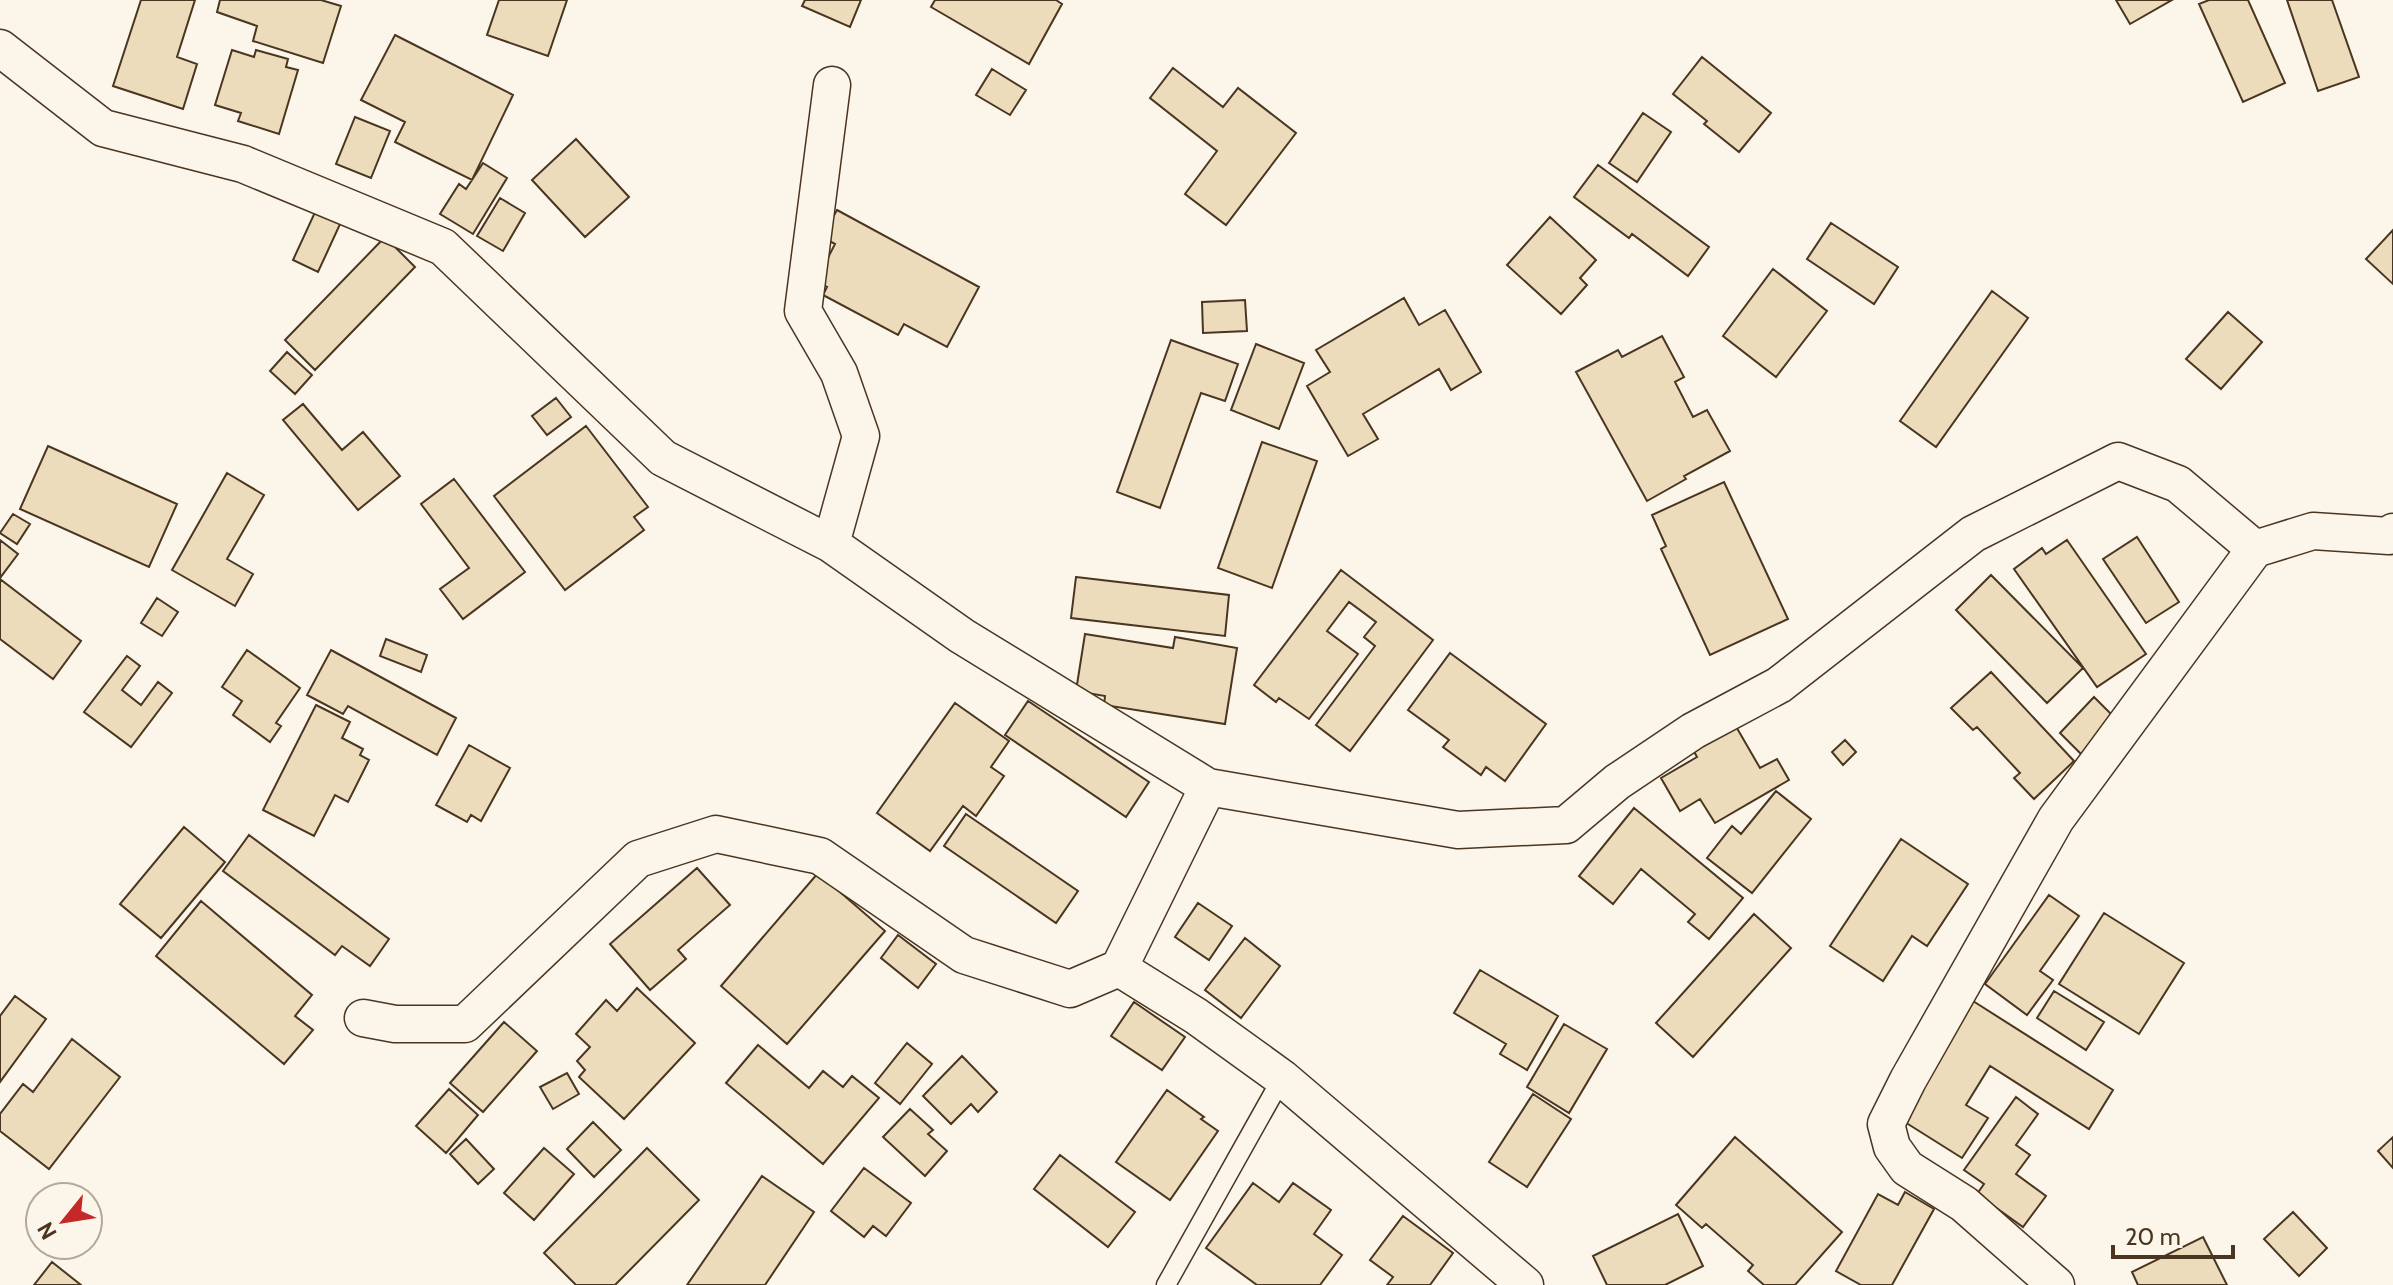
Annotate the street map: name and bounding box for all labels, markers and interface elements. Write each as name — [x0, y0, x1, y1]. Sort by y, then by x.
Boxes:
north arrow — [24, 1181, 104, 1261]
scale bar — [2113, 1209, 2233, 1259]
text: N — [32, 1217, 63, 1244]
text: 20 m — [2125, 1222, 2181, 1251]

